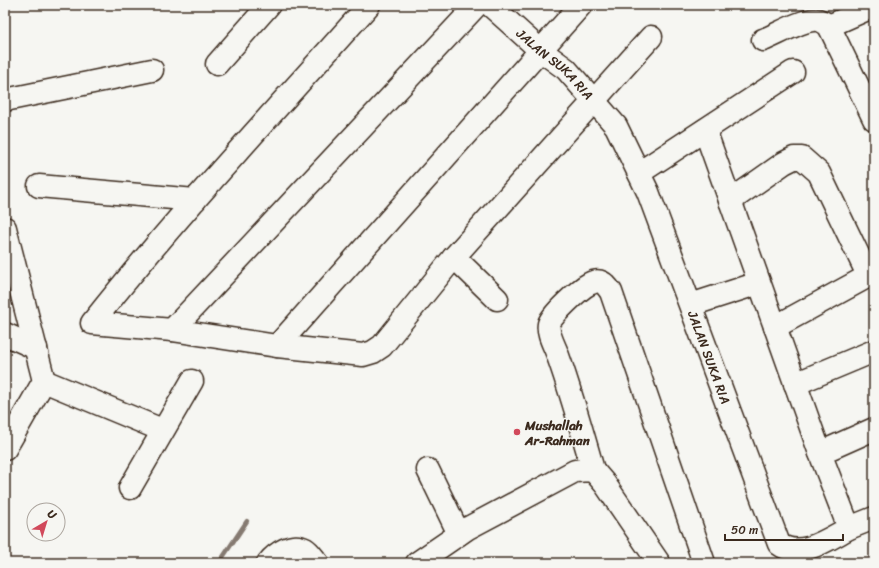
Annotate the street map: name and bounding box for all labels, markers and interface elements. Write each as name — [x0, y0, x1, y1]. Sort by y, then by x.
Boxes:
street label: JALAN SUKA RIA — [511, 22, 599, 105]
street label: JALAN SUKA RIA — [681, 306, 737, 407]
place label: Mushallah Ar-Rahman — [524, 414, 591, 452]
marker: Mushallah Ar-Rahman — [512, 427, 522, 437]
north arrow — [26, 502, 66, 542]
text: U — [43, 505, 61, 525]
scale bar — [725, 516, 843, 542]
text: 50 m — [731, 519, 758, 541]

